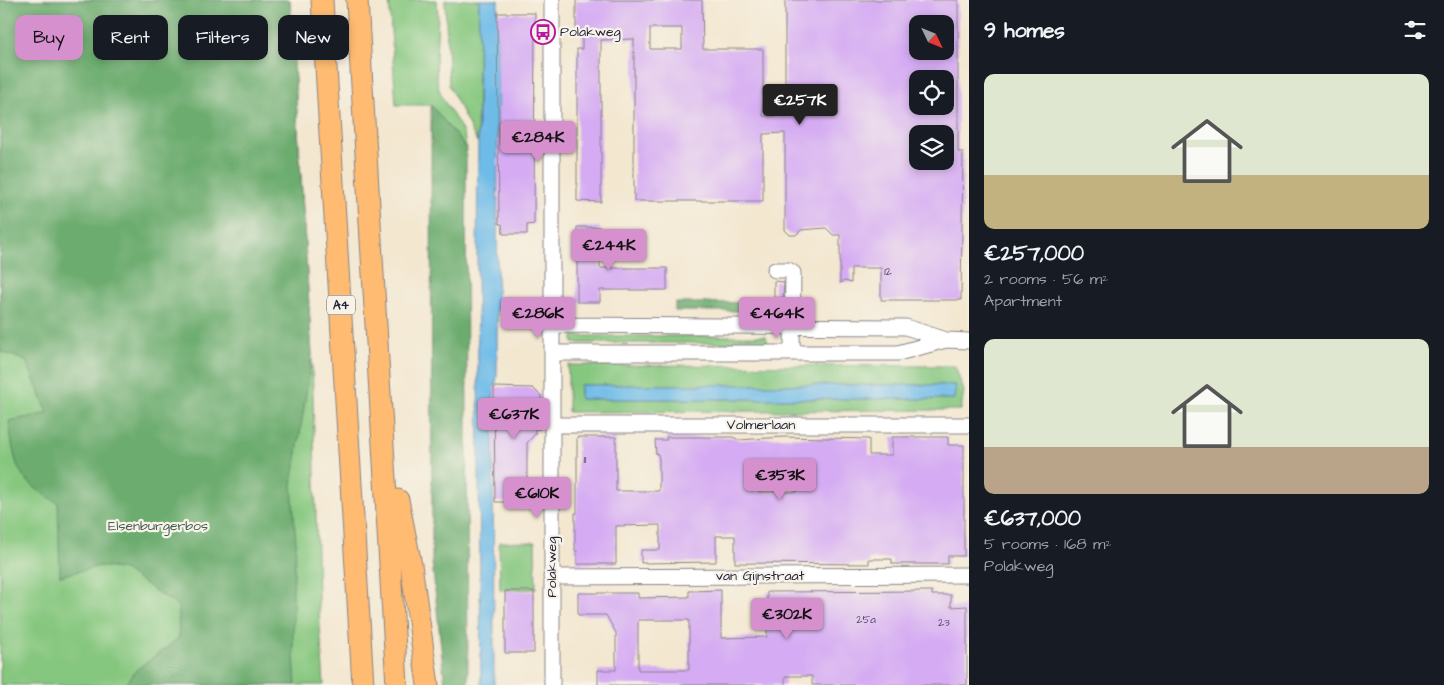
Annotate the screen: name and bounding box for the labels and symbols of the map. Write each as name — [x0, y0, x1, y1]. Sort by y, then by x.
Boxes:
north arrow — [909, 15, 954, 60]
bus stop icon: Polakweg — [530, 19, 556, 45]
place label: Polakweg — [560, 22, 621, 42]
pin: €257K — [765, 84, 835, 126]
pin: €284K — [503, 120, 573, 163]
pin: €244K — [574, 228, 644, 271]
house number: 12 — [884, 264, 893, 279]
road number: A4 — [327, 296, 355, 314]
pin: €286K — [503, 296, 573, 339]
pin: €464K — [742, 296, 812, 339]
pin: €637K — [479, 398, 549, 440]
street label: Volmerlaan — [727, 415, 795, 435]
house number: 11 — [584, 452, 587, 467]
pin: €353K — [745, 458, 815, 501]
pin: €610K — [502, 476, 572, 519]
park label: Elsenburgerbos — [108, 516, 208, 536]
street label: Polakweg — [542, 537, 562, 597]
street label: van Gijnstraat — [716, 566, 805, 586]
pin: €302K — [752, 598, 822, 640]
house number: 25a — [856, 612, 876, 627]
house number: 23 — [938, 615, 950, 630]

